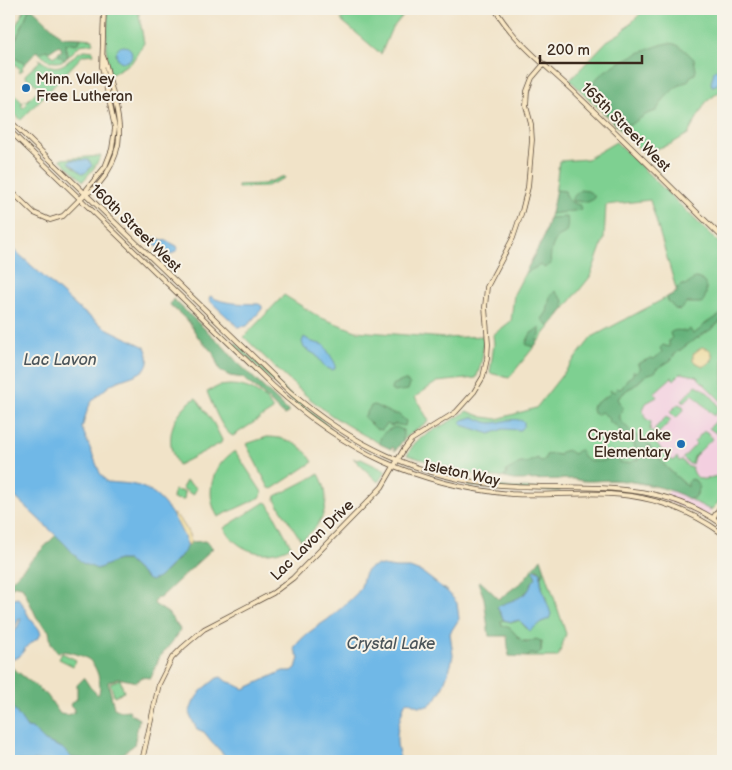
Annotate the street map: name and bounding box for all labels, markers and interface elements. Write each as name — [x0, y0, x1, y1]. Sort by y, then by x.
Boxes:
scale bar — [540, 32, 642, 64]
text: 200 m — [547, 41, 590, 60]
place label: Minn. Valley Free Lutheran — [36, 70, 133, 106]
street label: 165th Street West — [577, 79, 675, 176]
marker: Minn. Valley Free Lutheran — [20, 82, 32, 94]
street label: 160th Street West — [86, 180, 185, 277]
water label: Lac Lavon — [23, 351, 97, 370]
place label: Crystal Lake Elementary — [587, 426, 671, 462]
marker: Crystal Lake Elementary — [675, 438, 687, 450]
street label: Isleton Way — [422, 456, 502, 491]
street label: Lac Lavon Drive — [267, 496, 358, 585]
water label: Crystal Lake — [347, 635, 435, 654]

